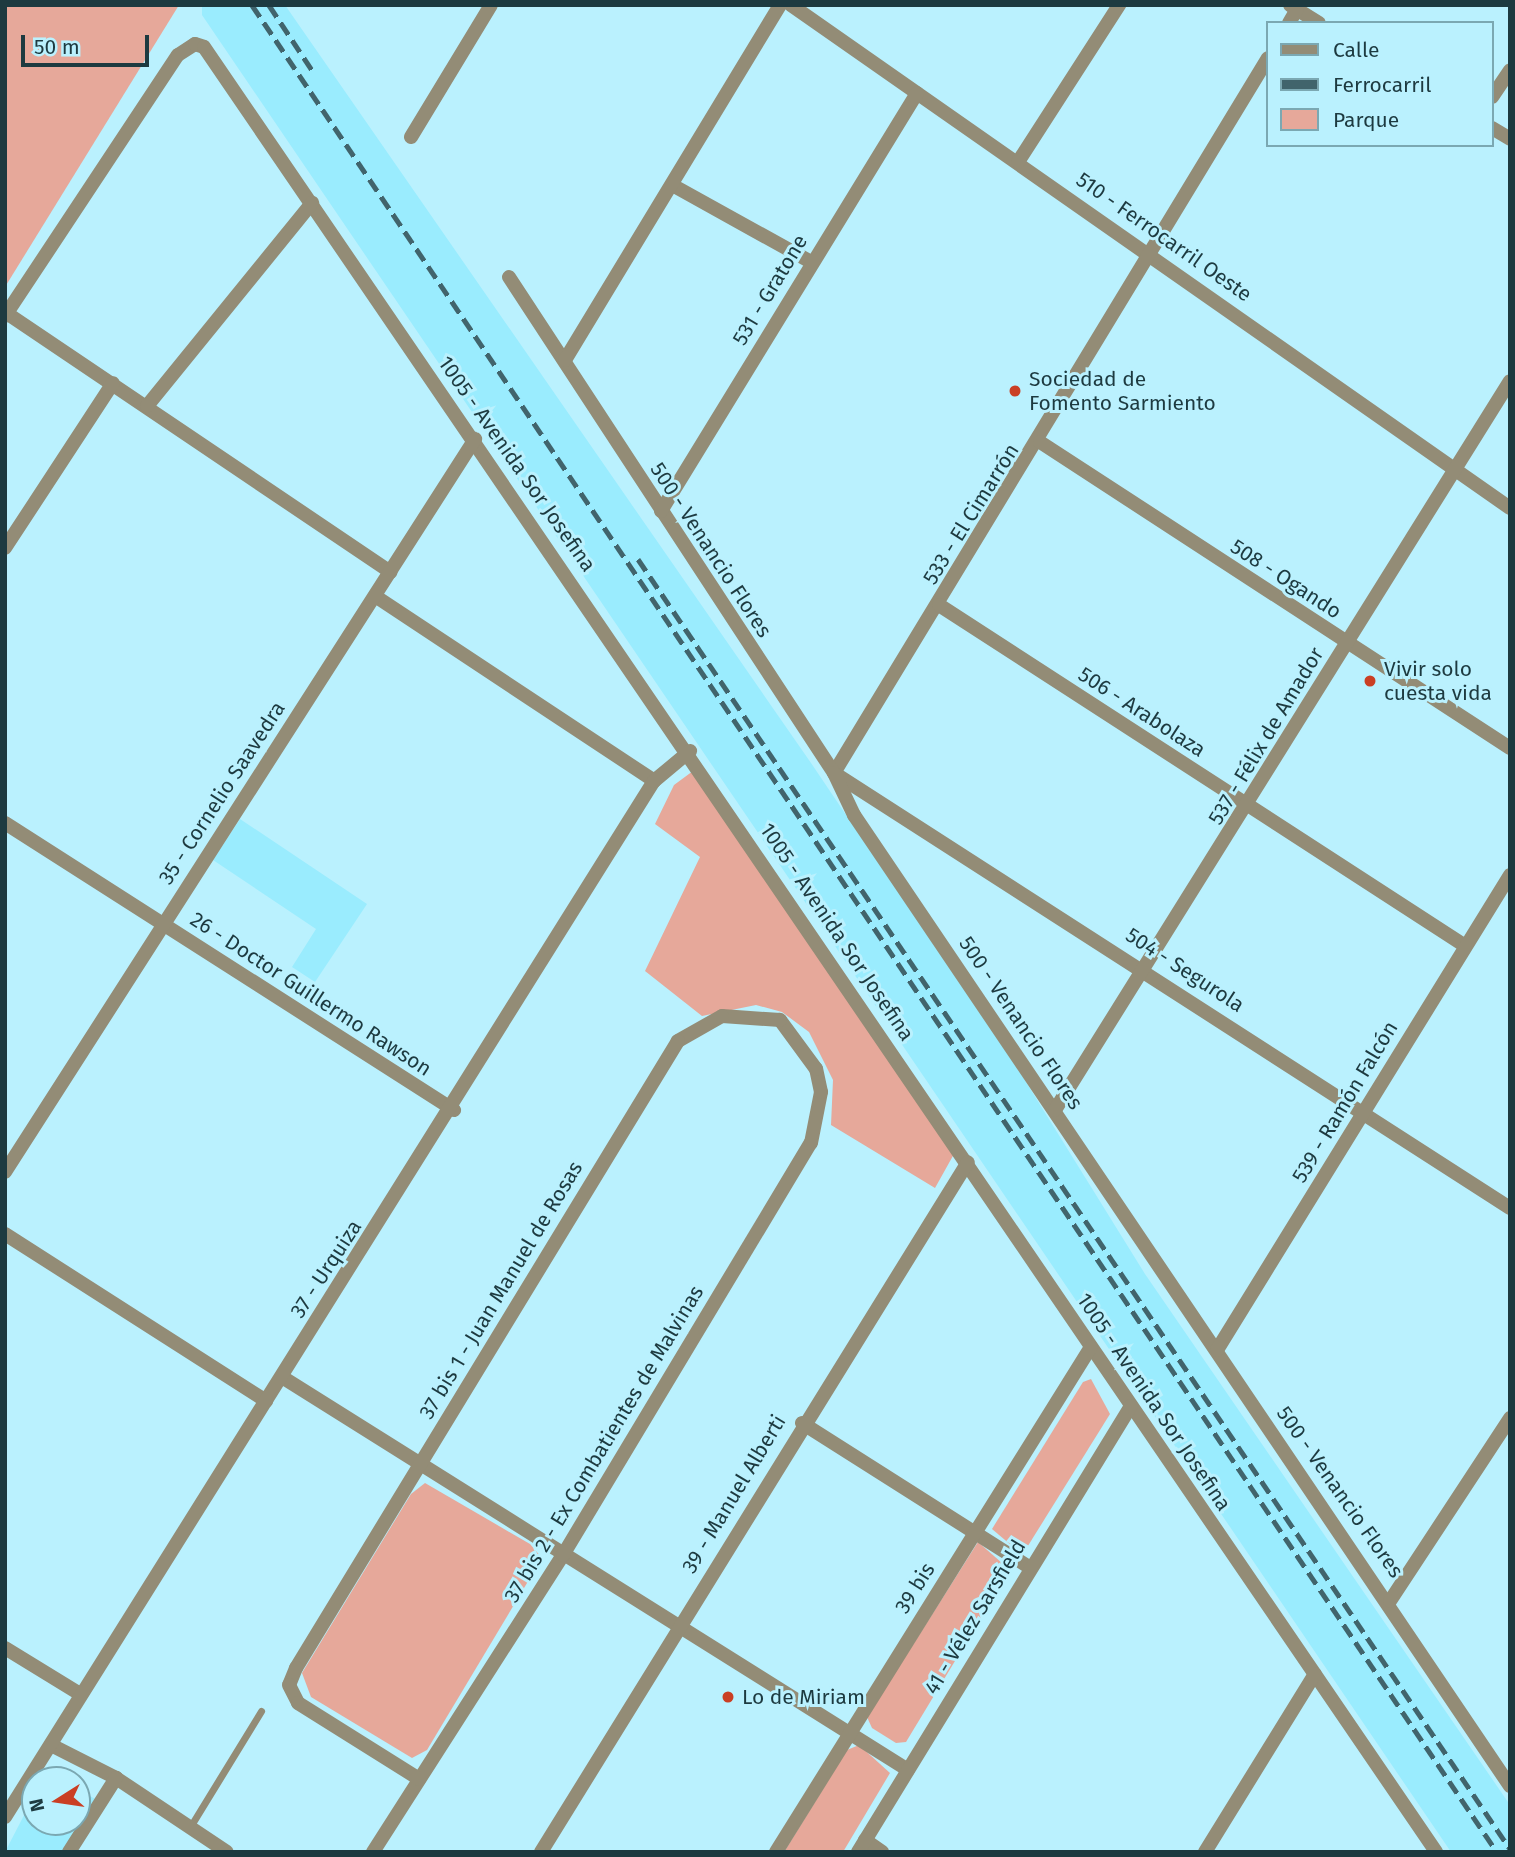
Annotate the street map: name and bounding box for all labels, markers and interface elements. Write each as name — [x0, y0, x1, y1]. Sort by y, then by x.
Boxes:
scale bar — [24, 21, 152, 65]
legend — [1266, 21, 1494, 147]
text: 50 m — [34, 34, 80, 60]
text: Calle — [1333, 37, 1379, 63]
text: Ferrocarril — [1333, 72, 1431, 98]
text: Parque — [1333, 107, 1399, 133]
street label: 510 - Ferrocarril Oeste — [1071, 167, 1257, 307]
street label: 531 - Gratone — [727, 230, 813, 350]
street label: 1005 - Avenida Sor Josefina — [433, 351, 601, 577]
place label: Sociedad de Fomento Sarmiento — [1029, 366, 1216, 416]
marker: Sociedad de Fomento Sarmiento — [1007, 383, 1023, 399]
street label: 533 - El Cimarrón — [918, 439, 1024, 589]
street label: 500 - Venancio Flores — [645, 458, 777, 642]
street label: 508 - Ogando — [1226, 534, 1346, 624]
street label: 537 - Félix de Amador — [1203, 643, 1329, 829]
place label: Vivir solo cuesta vida — [1384, 656, 1492, 706]
street label: 506 - Arabolaza — [1074, 662, 1210, 762]
marker: Vivir solo cuesta vida — [1362, 673, 1378, 689]
street label: 35 - Cornelio Saavedra — [153, 697, 291, 889]
street label: 1005 - Avenida Sor Josefina — [755, 818, 919, 1046]
street label: 26 - Doctor Guillermo Rawson — [186, 907, 436, 1081]
street label: 504 - Segurola — [1121, 922, 1249, 1018]
street label: 500 - Venancio Flores — [954, 932, 1088, 1114]
street label: 539 - Ramón Falcón — [1287, 1017, 1403, 1187]
street label: 37 bis 1 - Juan Manuel de Rosas — [414, 1157, 588, 1423]
street label: 37 - Urquiza — [285, 1215, 367, 1323]
street label: 37 bis 2 - Ex Combatientes de Malvinas — [499, 1281, 709, 1607]
street label: 1005 - Avenida Sor Josefina — [1072, 1288, 1236, 1516]
street label: 500 - Venancio Flores — [1271, 1402, 1409, 1582]
street label: 39 - Manuel Alberti — [677, 1410, 791, 1578]
street label: 41 - Vélez Sarsfield — [919, 1535, 1031, 1699]
street label: 39 bis — [890, 1558, 940, 1618]
place label: Lo de Miriam — [742, 1684, 865, 1710]
marker: Lo de Miriam — [720, 1689, 736, 1705]
north arrow — [21, 1766, 91, 1836]
text: N — [24, 1797, 49, 1814]

